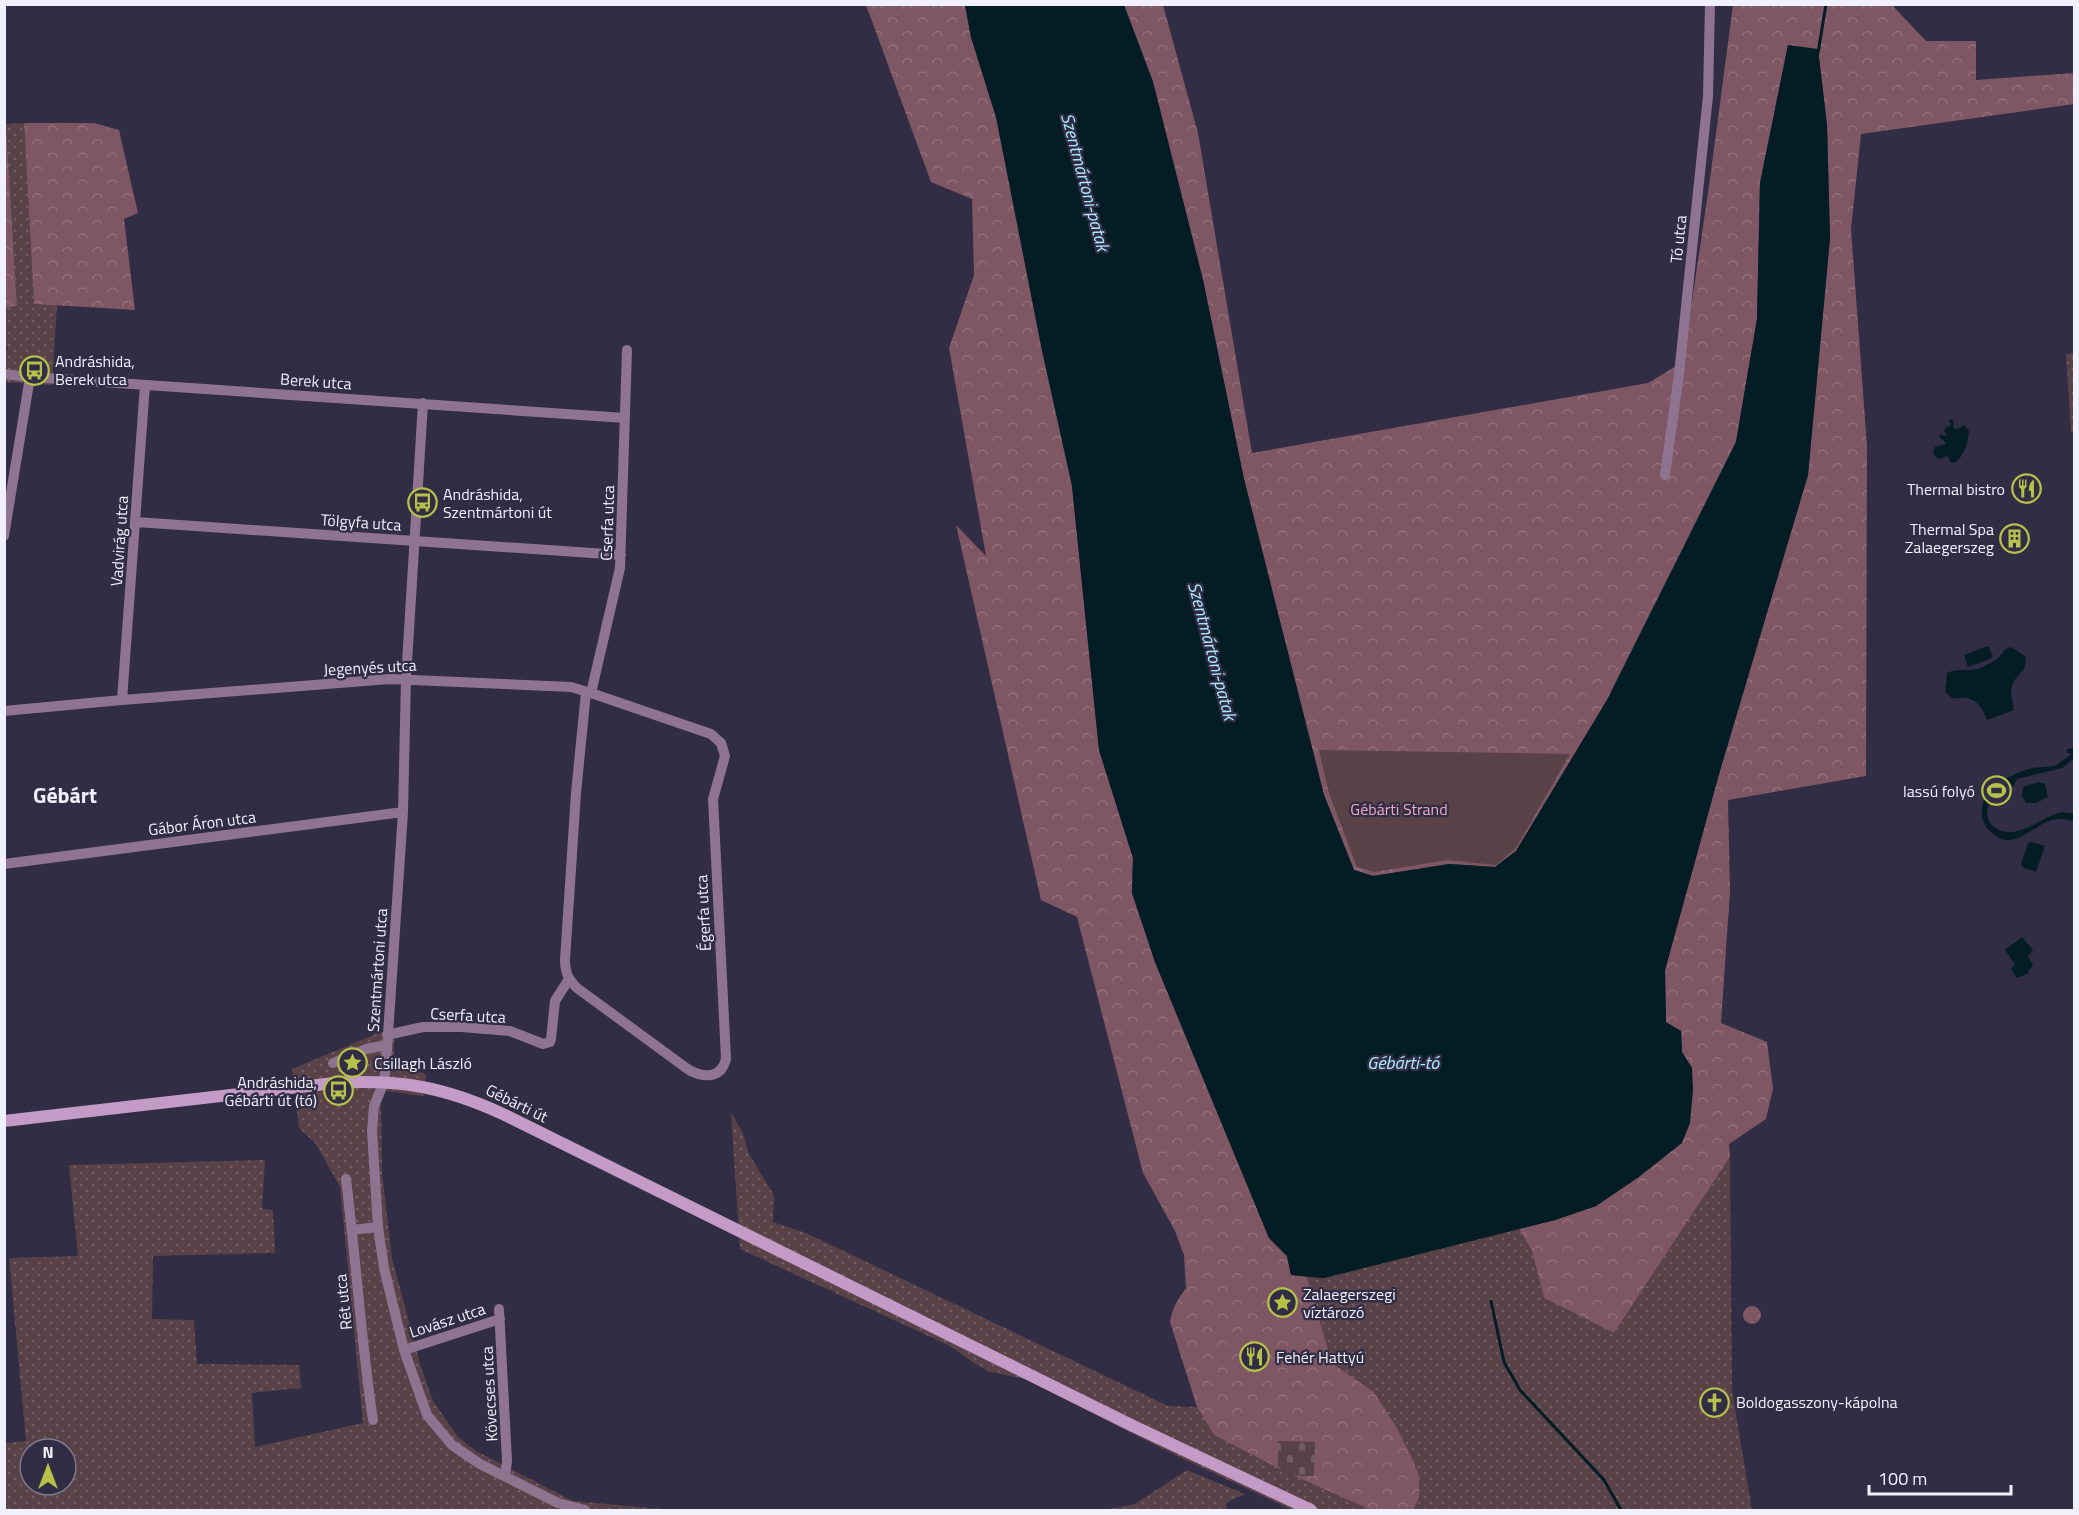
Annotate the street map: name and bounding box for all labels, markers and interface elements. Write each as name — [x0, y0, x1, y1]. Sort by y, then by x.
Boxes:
water label: Szentmártoni-patak — [1054, 110, 1117, 256]
street label: Tó utca — [1664, 214, 1692, 264]
place label: Andráshida, Berek utca — [55, 349, 135, 391]
bus stop icon: Andráshida, Berek utca — [18, 354, 50, 386]
street label: Berek utca — [279, 367, 353, 395]
restaurant icon: Thermal bistro — [2010, 473, 2042, 505]
place label: Thermal bistro — [1907, 477, 2005, 501]
place label: Andráshida, Szentmártoni út — [443, 482, 552, 524]
street label: Cserfa utca — [594, 485, 620, 561]
bus stop icon: Andráshida, Szentmártoni út — [406, 487, 438, 519]
street label: Vadvirág utca — [104, 495, 134, 587]
street label: Tölgyfa utca — [320, 507, 402, 537]
place label: Thermal Spa Zalaegerszeg — [1905, 517, 1994, 559]
building icon: Thermal Spa Zalaegerszeg — [1999, 522, 2031, 554]
water label: Szentmártoni-patak — [1181, 579, 1244, 725]
street label: Jegenyés utca — [323, 653, 417, 681]
sports icon: lassú folyó — [1980, 775, 2012, 807]
district label: Gébárt — [33, 778, 97, 812]
place label: lassú folyó — [1903, 779, 1975, 803]
park label: Gébárti Strand — [1350, 797, 1448, 821]
street label: Gábor Áron utca — [147, 804, 257, 842]
street label: Égerfa utca — [689, 874, 717, 952]
street label: Szentmártoni utca — [361, 907, 393, 1033]
street label: Cserfa utca — [430, 1001, 506, 1029]
place icon: Csillagh László — [337, 1047, 369, 1079]
water label: Gébárti-tó — [1367, 1049, 1440, 1076]
place label: Csillagh László — [374, 1051, 472, 1075]
place label: Andráshida, Gébárti út (tó) — [225, 1070, 317, 1112]
bus stop icon: Andráshida, Gébárti út (tó) — [322, 1075, 354, 1107]
street label: Gébárti út — [482, 1078, 553, 1129]
street label: Rét utca — [328, 1273, 358, 1331]
place label: Zalaegerszegi víztározó — [1303, 1282, 1396, 1324]
place icon: Zalaegerszegi víztározó — [1266, 1287, 1298, 1319]
street label: Lovász utca — [406, 1296, 488, 1344]
restaurant icon: Fehér Hattyú — [1239, 1341, 1271, 1373]
place label: Fehér Hattyú — [1276, 1345, 1364, 1369]
street label: Kövecses utca — [475, 1346, 503, 1442]
church icon: Boldogasszony-kápolna — [1699, 1386, 1731, 1418]
place label: Boldogasszony-kápolna — [1736, 1390, 1898, 1414]
north arrow — [18, 1437, 78, 1497]
text: N — [42, 1440, 54, 1464]
scale bar — [1869, 1458, 2012, 1496]
text: 100 m — [1878, 1465, 1927, 1492]

